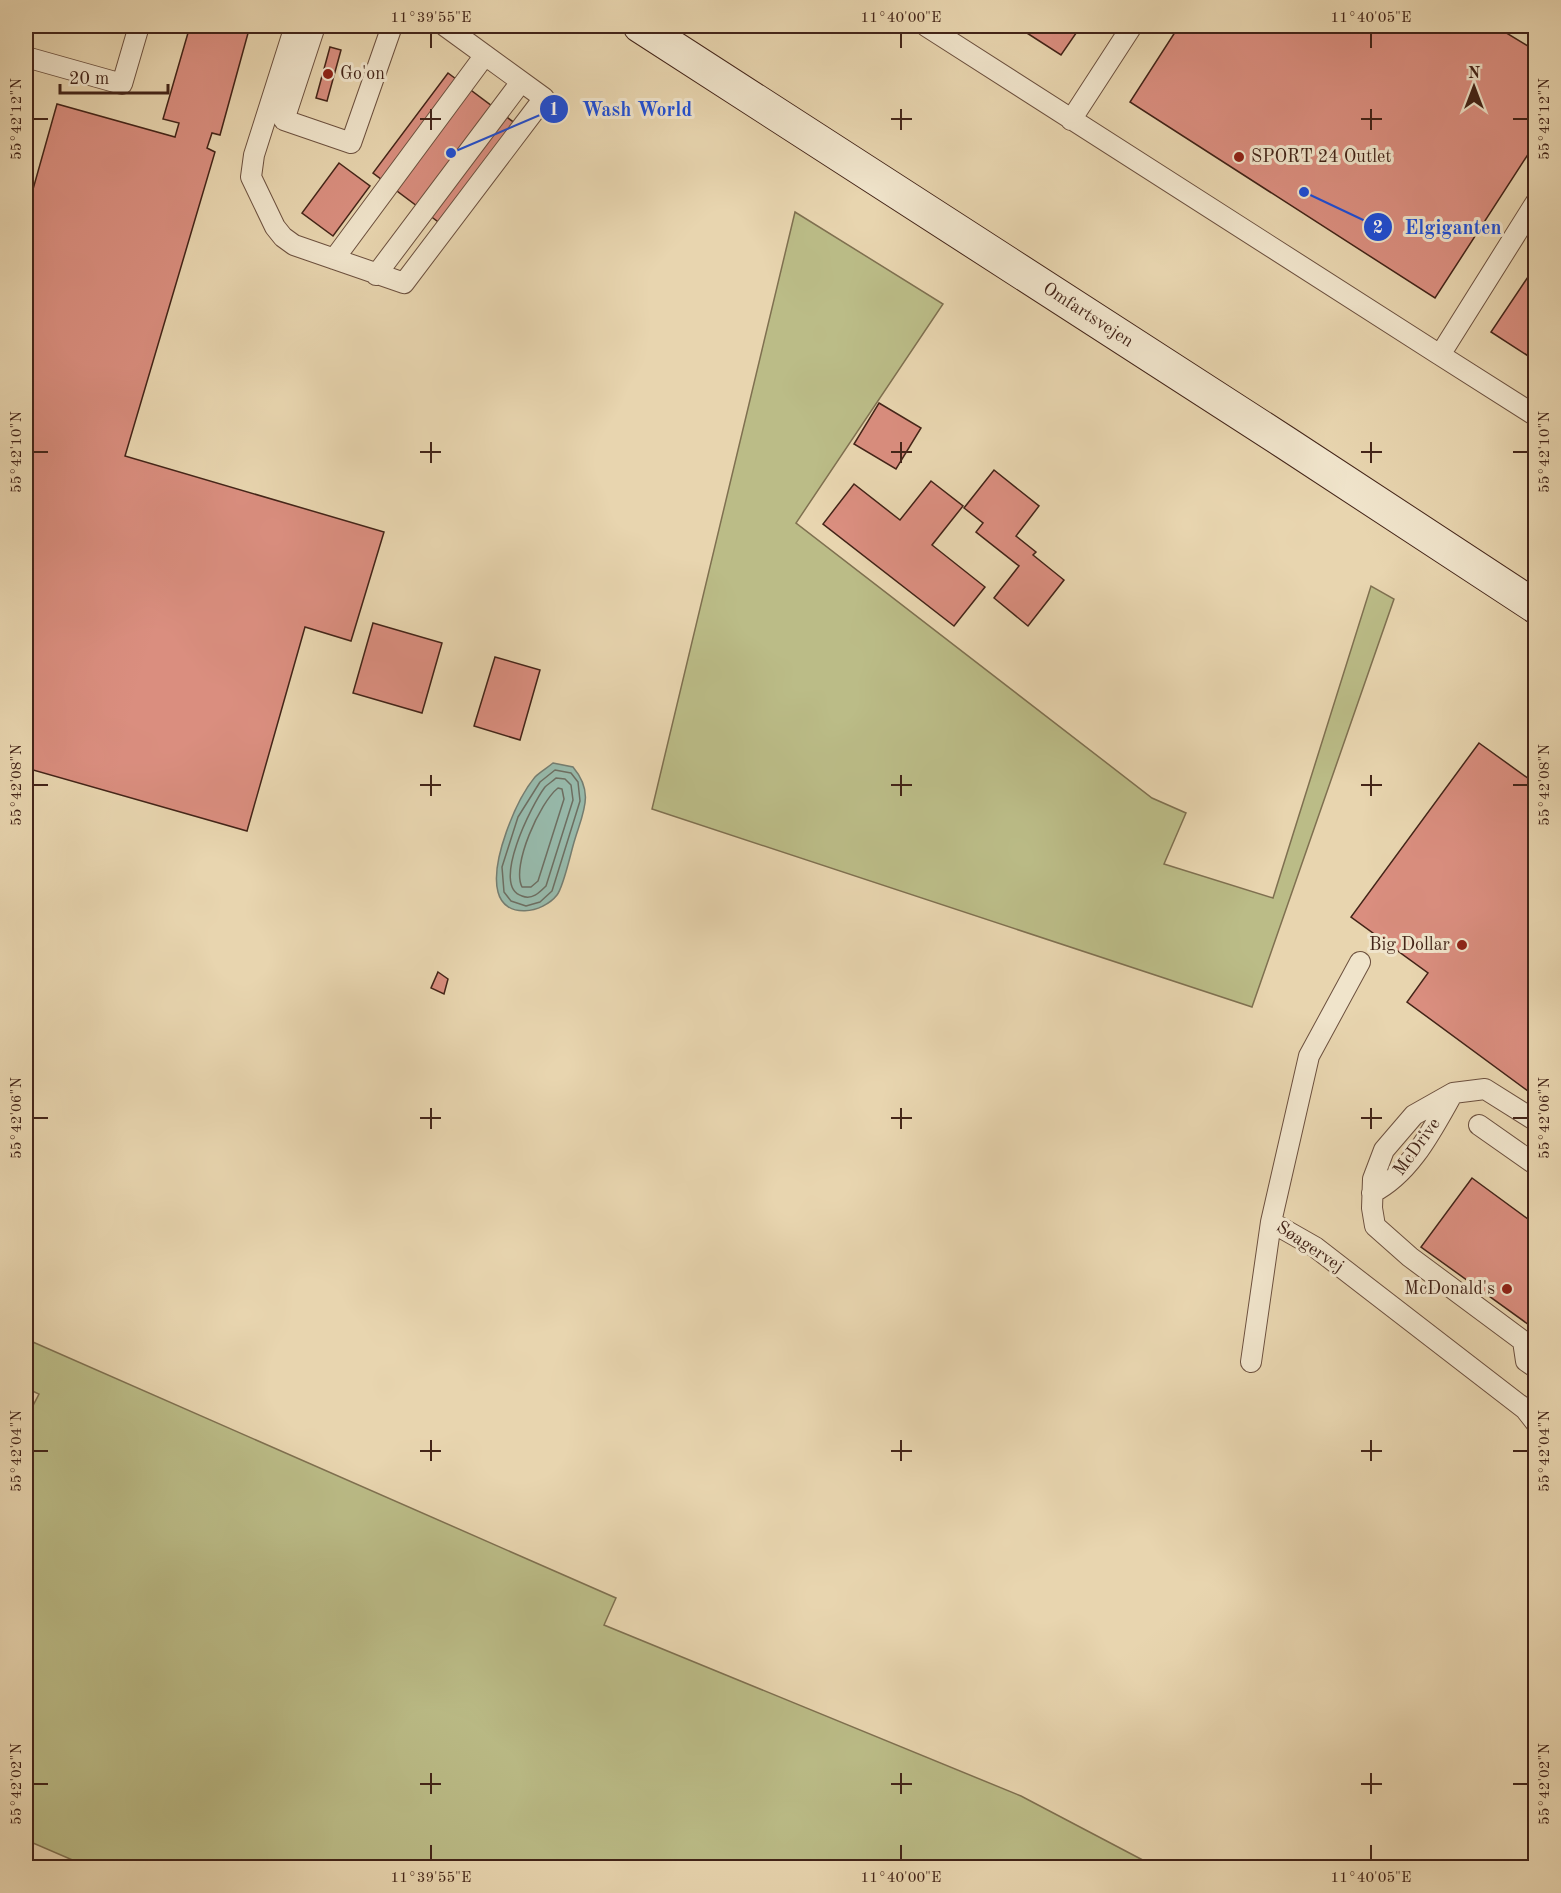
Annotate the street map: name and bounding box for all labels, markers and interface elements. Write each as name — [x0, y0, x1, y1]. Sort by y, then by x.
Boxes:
text: 11°39'55"E — [391, 11, 471, 26]
text: 11°40'00"E — [861, 11, 941, 26]
text: 11°40'05"E — [1331, 11, 1411, 26]
scale bar — [60, 57, 168, 95]
north arrow — [1444, 57, 1504, 117]
place label: Go'on — [340, 65, 385, 83]
text: N — [1468, 66, 1481, 82]
marker: Go'on — [321, 67, 335, 81]
text: 20 m — [69, 70, 109, 88]
text: 55°42'12"N — [10, 78, 25, 160]
text: 55°42'12"N — [1538, 78, 1553, 160]
callout: Wash World — [539, 90, 704, 128]
text: 1 — [549, 101, 559, 119]
text: Wash World — [582, 101, 692, 121]
place label: SPORT 24 Outlet — [1251, 148, 1392, 166]
marker: SPORT 24 Outlet — [1232, 150, 1246, 164]
callout: Elgiganten — [1363, 208, 1514, 246]
text: 2 — [1373, 219, 1383, 237]
text: Elgiganten — [1404, 219, 1502, 239]
street label: Omfartsvejen — [1040, 279, 1137, 351]
text: 55°42'10"N — [10, 411, 25, 493]
text: 55°42'10"N — [1538, 411, 1553, 493]
text: 55°42'08"N — [10, 744, 25, 826]
text: 55°42'08"N — [1538, 744, 1553, 826]
place label: Big Dollar — [1369, 936, 1451, 954]
marker: Big Dollar — [1455, 938, 1469, 952]
text: 55°42'06"N — [10, 1077, 25, 1159]
text: 55°42'06"N — [1538, 1077, 1553, 1159]
street label: McDrive — [1390, 1115, 1444, 1179]
street label: Søagervej — [1273, 1218, 1347, 1276]
place label: McDonald's — [1404, 1280, 1495, 1298]
marker: McDonald's — [1500, 1282, 1514, 1296]
text: 55°42'04"N — [10, 1410, 25, 1492]
text: 55°42'04"N — [1538, 1410, 1553, 1492]
text: 55°42'02"N — [10, 1743, 25, 1825]
text: 55°42'02"N — [1538, 1743, 1553, 1825]
text: 11°39'55"E — [391, 1871, 471, 1886]
text: 11°40'00"E — [861, 1871, 941, 1886]
text: 11°40'05"E — [1331, 1871, 1411, 1886]

